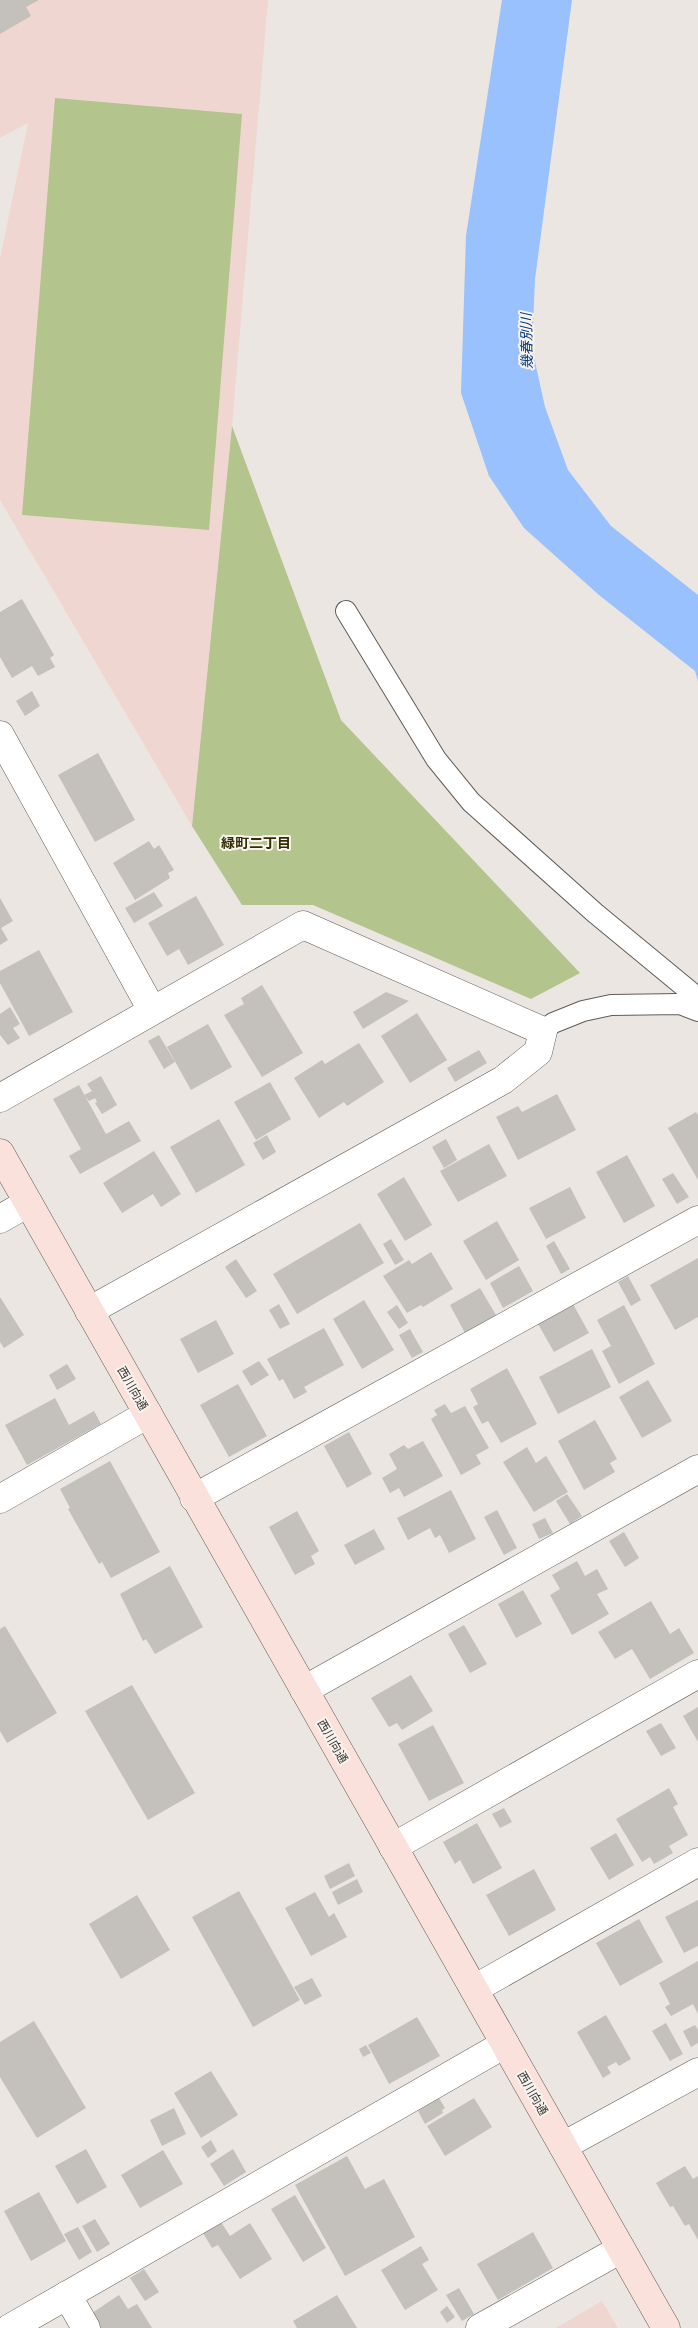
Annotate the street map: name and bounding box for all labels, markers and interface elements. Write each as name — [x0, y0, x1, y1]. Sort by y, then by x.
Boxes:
water label: 幾春別川 — [516, 311, 536, 369]
district label: 緑町二丁目 — [221, 833, 291, 852]
street label: 西川向通 — [114, 1363, 152, 1413]
street label: 西川向通 — [314, 1716, 352, 1766]
street label: 西川向通 — [514, 2068, 552, 2118]

